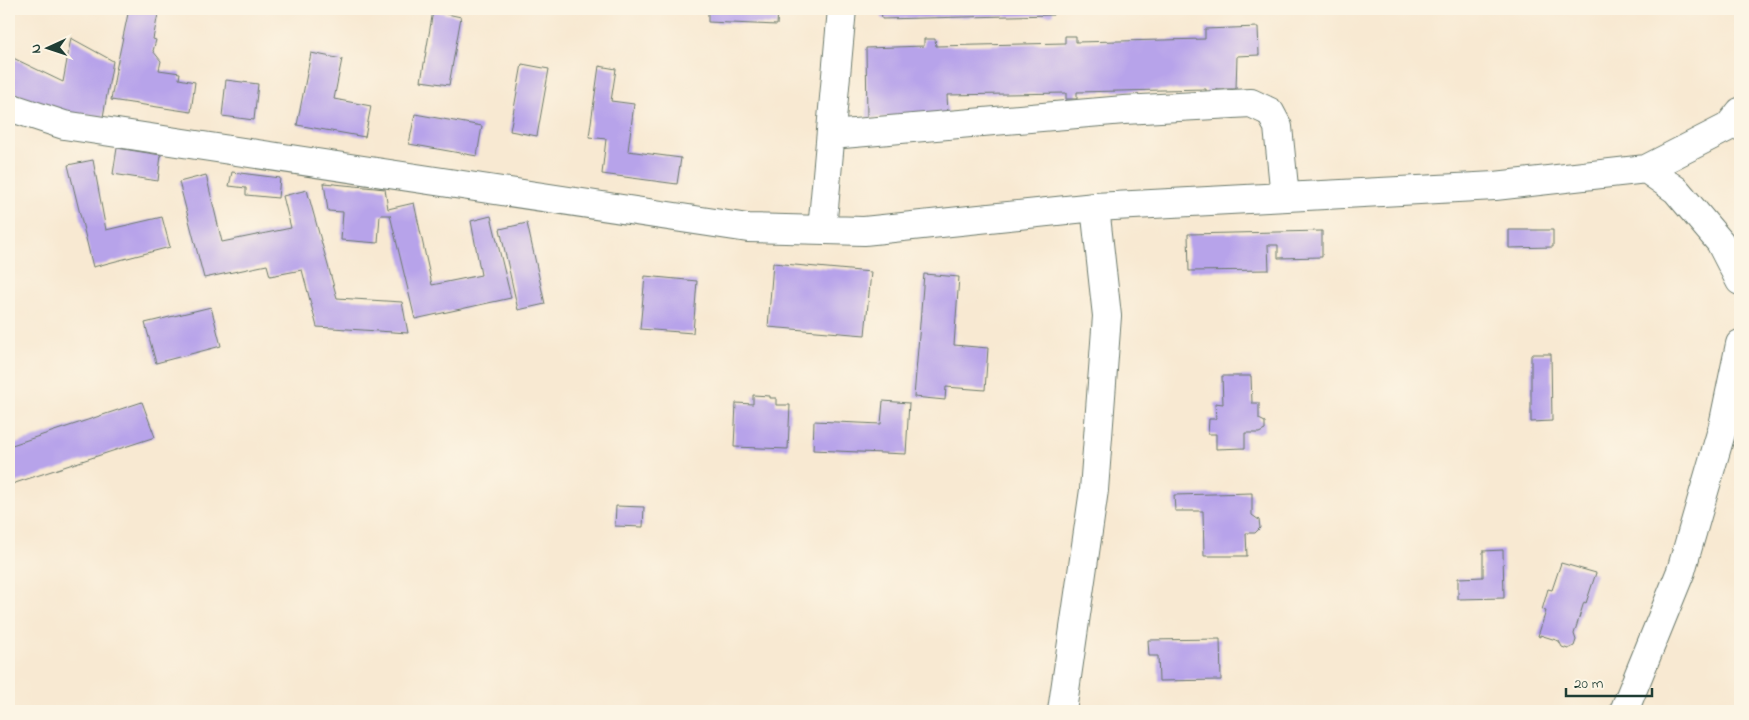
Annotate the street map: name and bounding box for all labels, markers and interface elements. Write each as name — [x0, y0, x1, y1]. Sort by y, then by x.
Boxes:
north arrow — [22, 22, 72, 72]
text: N — [26, 43, 47, 54]
scale bar — [1566, 665, 1653, 697]
text: 20 m — [1574, 673, 1604, 695]

